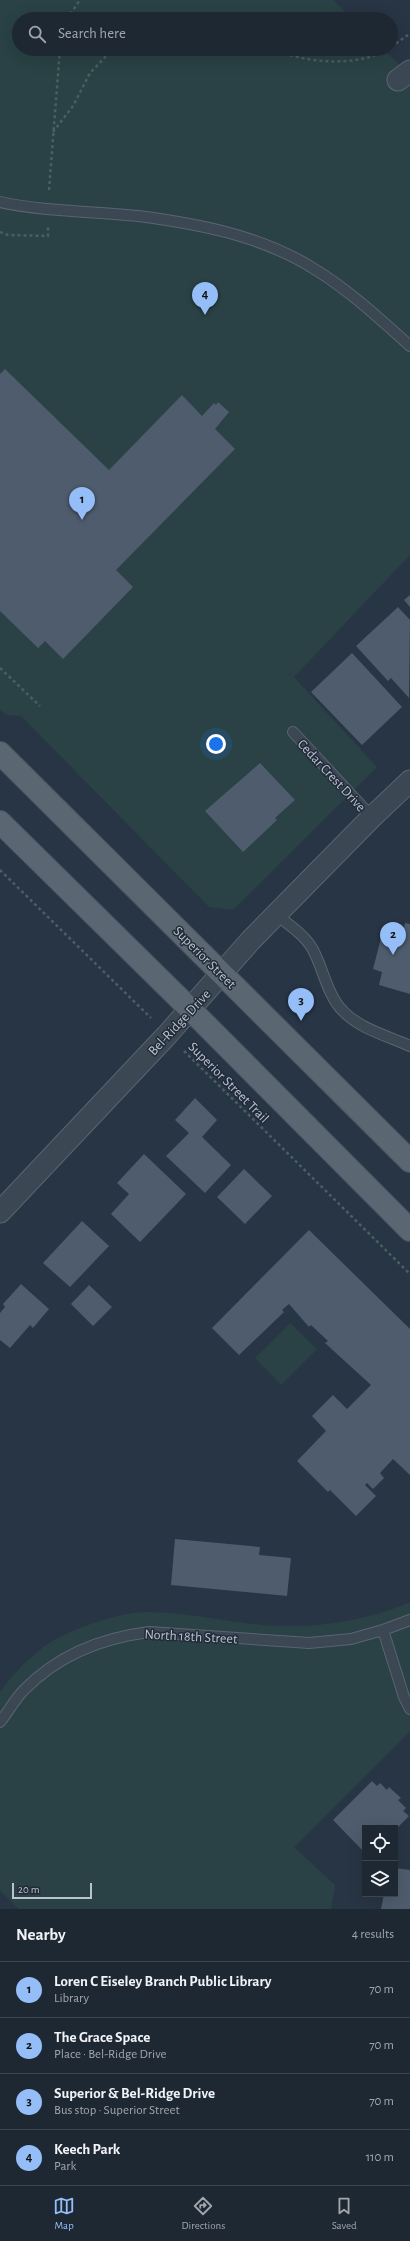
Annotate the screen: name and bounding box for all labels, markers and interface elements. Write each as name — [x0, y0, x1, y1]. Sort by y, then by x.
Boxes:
search box — [12, 12, 398, 56]
icon: search — [26, 23, 48, 45]
text: Search here — [58, 26, 126, 41]
pin: 4 — [192, 282, 218, 315]
pin: 1 — [69, 487, 95, 520]
your location — [206, 734, 226, 754]
street label: Cedar Crest Drive — [294, 737, 368, 814]
pin: 2 — [380, 922, 406, 955]
street label: Superior Street — [170, 924, 239, 992]
street label: Bel-Ridge Drive — [146, 987, 214, 1058]
pin: 3 — [288, 988, 314, 1021]
street label: Superior Street Trail — [185, 1040, 271, 1126]
street label: North 18th Street — [144, 1628, 238, 1646]
map controls — [362, 1825, 398, 1897]
button: locate — [362, 1825, 398, 1861]
button: layers — [362, 1861, 398, 1897]
scale bar — [12, 1881, 92, 1900]
text: 20 m — [18, 1884, 39, 1895]
text: Nearby — [16, 1926, 66, 1943]
text: 4 results — [352, 1928, 394, 1941]
text: Loren C Eiseley Branch Public Library — [54, 1974, 271, 1989]
text: 1 — [27, 1983, 31, 1996]
text: 70 m — [369, 1983, 394, 1996]
text: Library — [54, 1992, 89, 2005]
text: The Grace Space — [54, 2030, 150, 2045]
text: 2 — [26, 2039, 32, 2052]
text: 70 m — [369, 2039, 394, 2052]
text: Place · Bel-Ridge Drive — [54, 2048, 167, 2061]
text: Superior & Bel‐Ridge Drive — [54, 2086, 215, 2101]
text: 3 — [26, 2095, 32, 2108]
text: 70 m — [369, 2095, 394, 2108]
text: Bus stop · Superior Street — [54, 2104, 180, 2117]
text: Keech Park — [54, 2142, 120, 2157]
text: 4 — [26, 2151, 32, 2164]
text: 110 m — [366, 2151, 394, 2164]
text: Park — [54, 2160, 76, 2173]
tab: Map — [53, 2195, 75, 2232]
tab: Directions — [181, 2195, 225, 2232]
tab: Saved — [332, 2195, 357, 2232]

